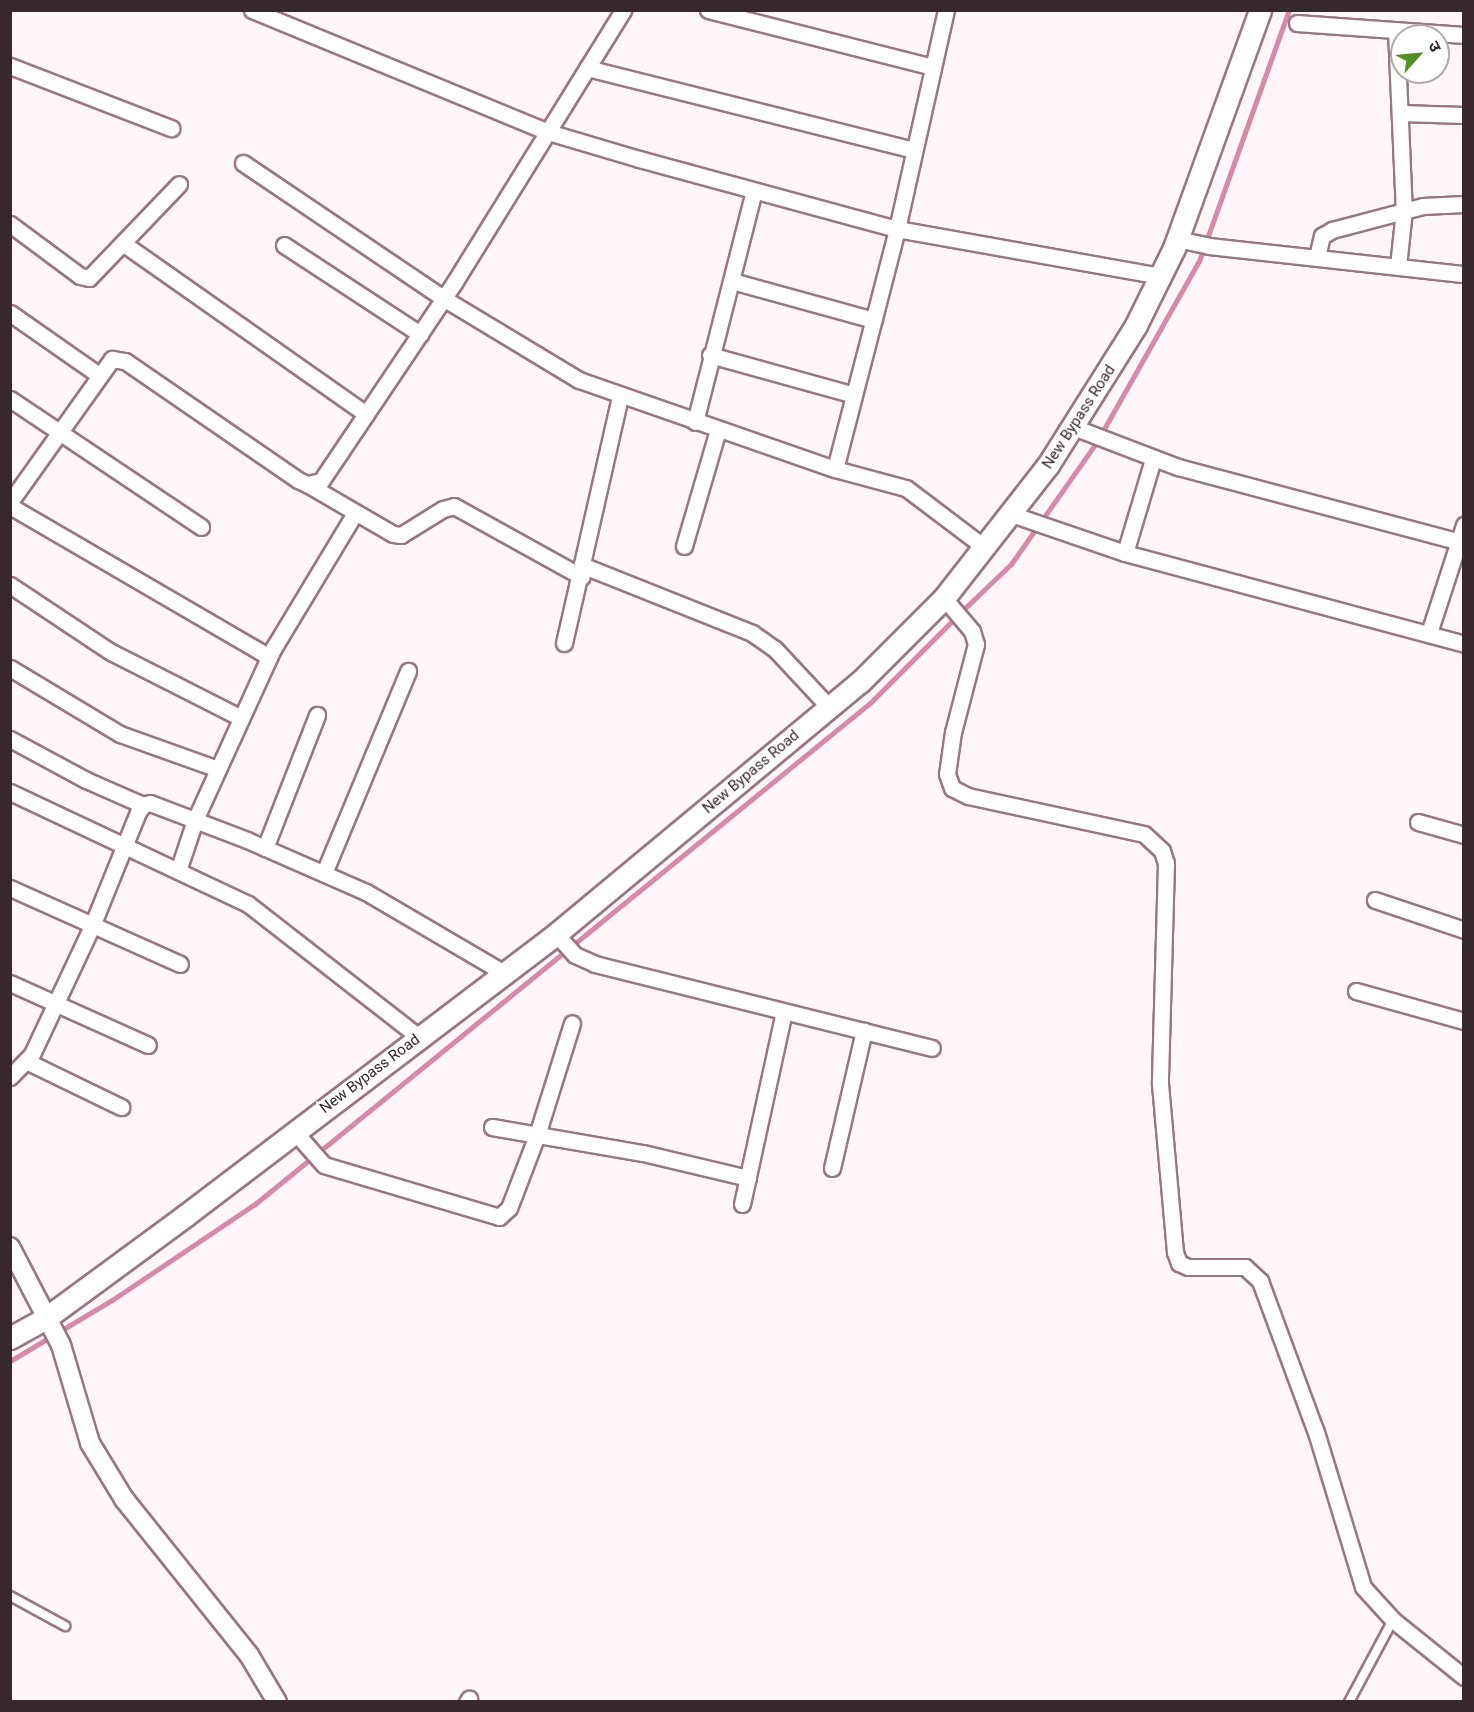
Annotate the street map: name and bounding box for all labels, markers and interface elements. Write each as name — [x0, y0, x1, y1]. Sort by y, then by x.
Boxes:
north arrow — [1390, 24, 1450, 84]
text: उ — [1424, 38, 1445, 55]
street label: New Bypass Road — [1039, 362, 1119, 472]
street label: New Bypass Road — [699, 726, 803, 818]
street label: New Bypass Road — [317, 1031, 423, 1117]

